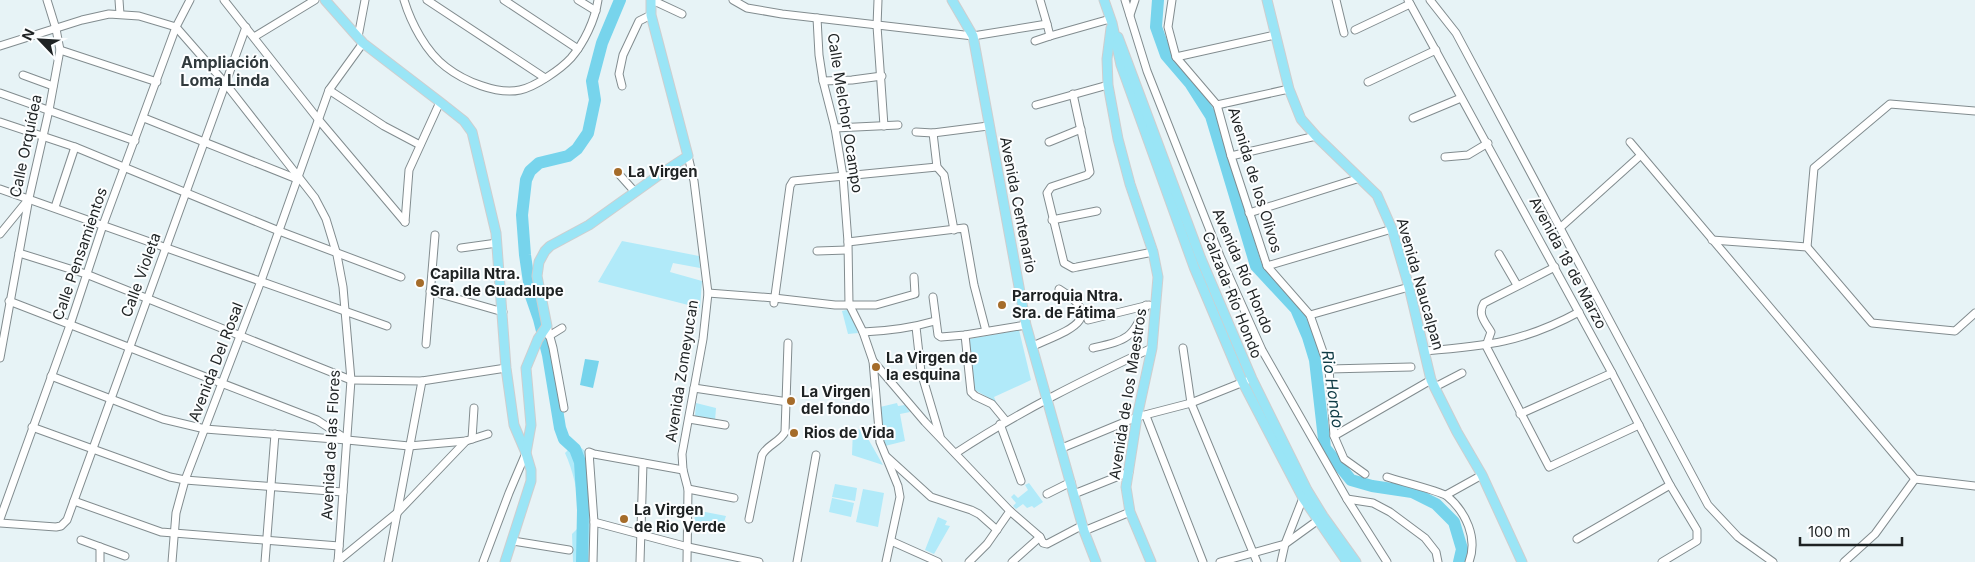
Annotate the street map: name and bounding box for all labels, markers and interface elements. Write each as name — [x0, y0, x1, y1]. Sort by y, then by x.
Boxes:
north arrow — [15, 15, 65, 65]
text: N — [18, 26, 38, 43]
street label: Calle Melchor Ocampo — [823, 32, 868, 194]
district label: Ampliación Loma Linda — [180, 52, 270, 90]
street label: Calle Orquídea — [5, 93, 46, 199]
street label: Avenida de los Olivos — [1224, 105, 1287, 255]
street label: Avenida Centenario — [996, 135, 1041, 275]
place label: La Virgen — [628, 162, 698, 181]
marker: La Virgen — [612, 166, 624, 178]
street label: Calle Pensamientos — [48, 185, 111, 323]
street label: Avenida 18 de Marzo — [1526, 193, 1611, 332]
street label: Avenida Río Hondo — [1208, 205, 1278, 336]
street label: Avenida Naucalpan — [1393, 216, 1448, 352]
street label: Calzada Río Hondo — [1198, 229, 1267, 361]
street label: Calle Violeta — [116, 230, 165, 320]
place label: Capilla Ntra. Sra. de Guadalupe — [430, 264, 564, 300]
marker: Capilla Ntra. Sra. de Guadalupe — [414, 277, 426, 289]
place label: Parroquia Ntra. Sra. de Fátima — [1012, 286, 1123, 322]
street label: Avenida Zomeyucan — [661, 298, 702, 443]
street label: Avenida Del Rosal — [184, 299, 247, 424]
marker: Parroquia Ntra. Sra. de Fátima — [996, 299, 1008, 311]
street label: Avenida de los Maestros — [1105, 307, 1150, 481]
place label: La Virgen de la esquina — [886, 348, 978, 384]
water label: Rio Hondo — [1318, 349, 1348, 429]
marker: La Virgen de la esquina — [870, 361, 882, 373]
street label: Avenida de las Flores — [317, 369, 344, 521]
place label: La Virgen del fondo — [801, 382, 871, 418]
marker: La Virgen del fondo — [785, 395, 797, 407]
place label: Rios de Vida — [804, 423, 894, 442]
marker: Rios de Vida — [788, 427, 800, 439]
place label: La Virgen de Rio Verde — [634, 500, 726, 536]
marker: La Virgen de Rio Verde — [618, 513, 630, 525]
scale bar — [1800, 514, 1902, 546]
text: 100 m — [1808, 522, 1850, 541]

